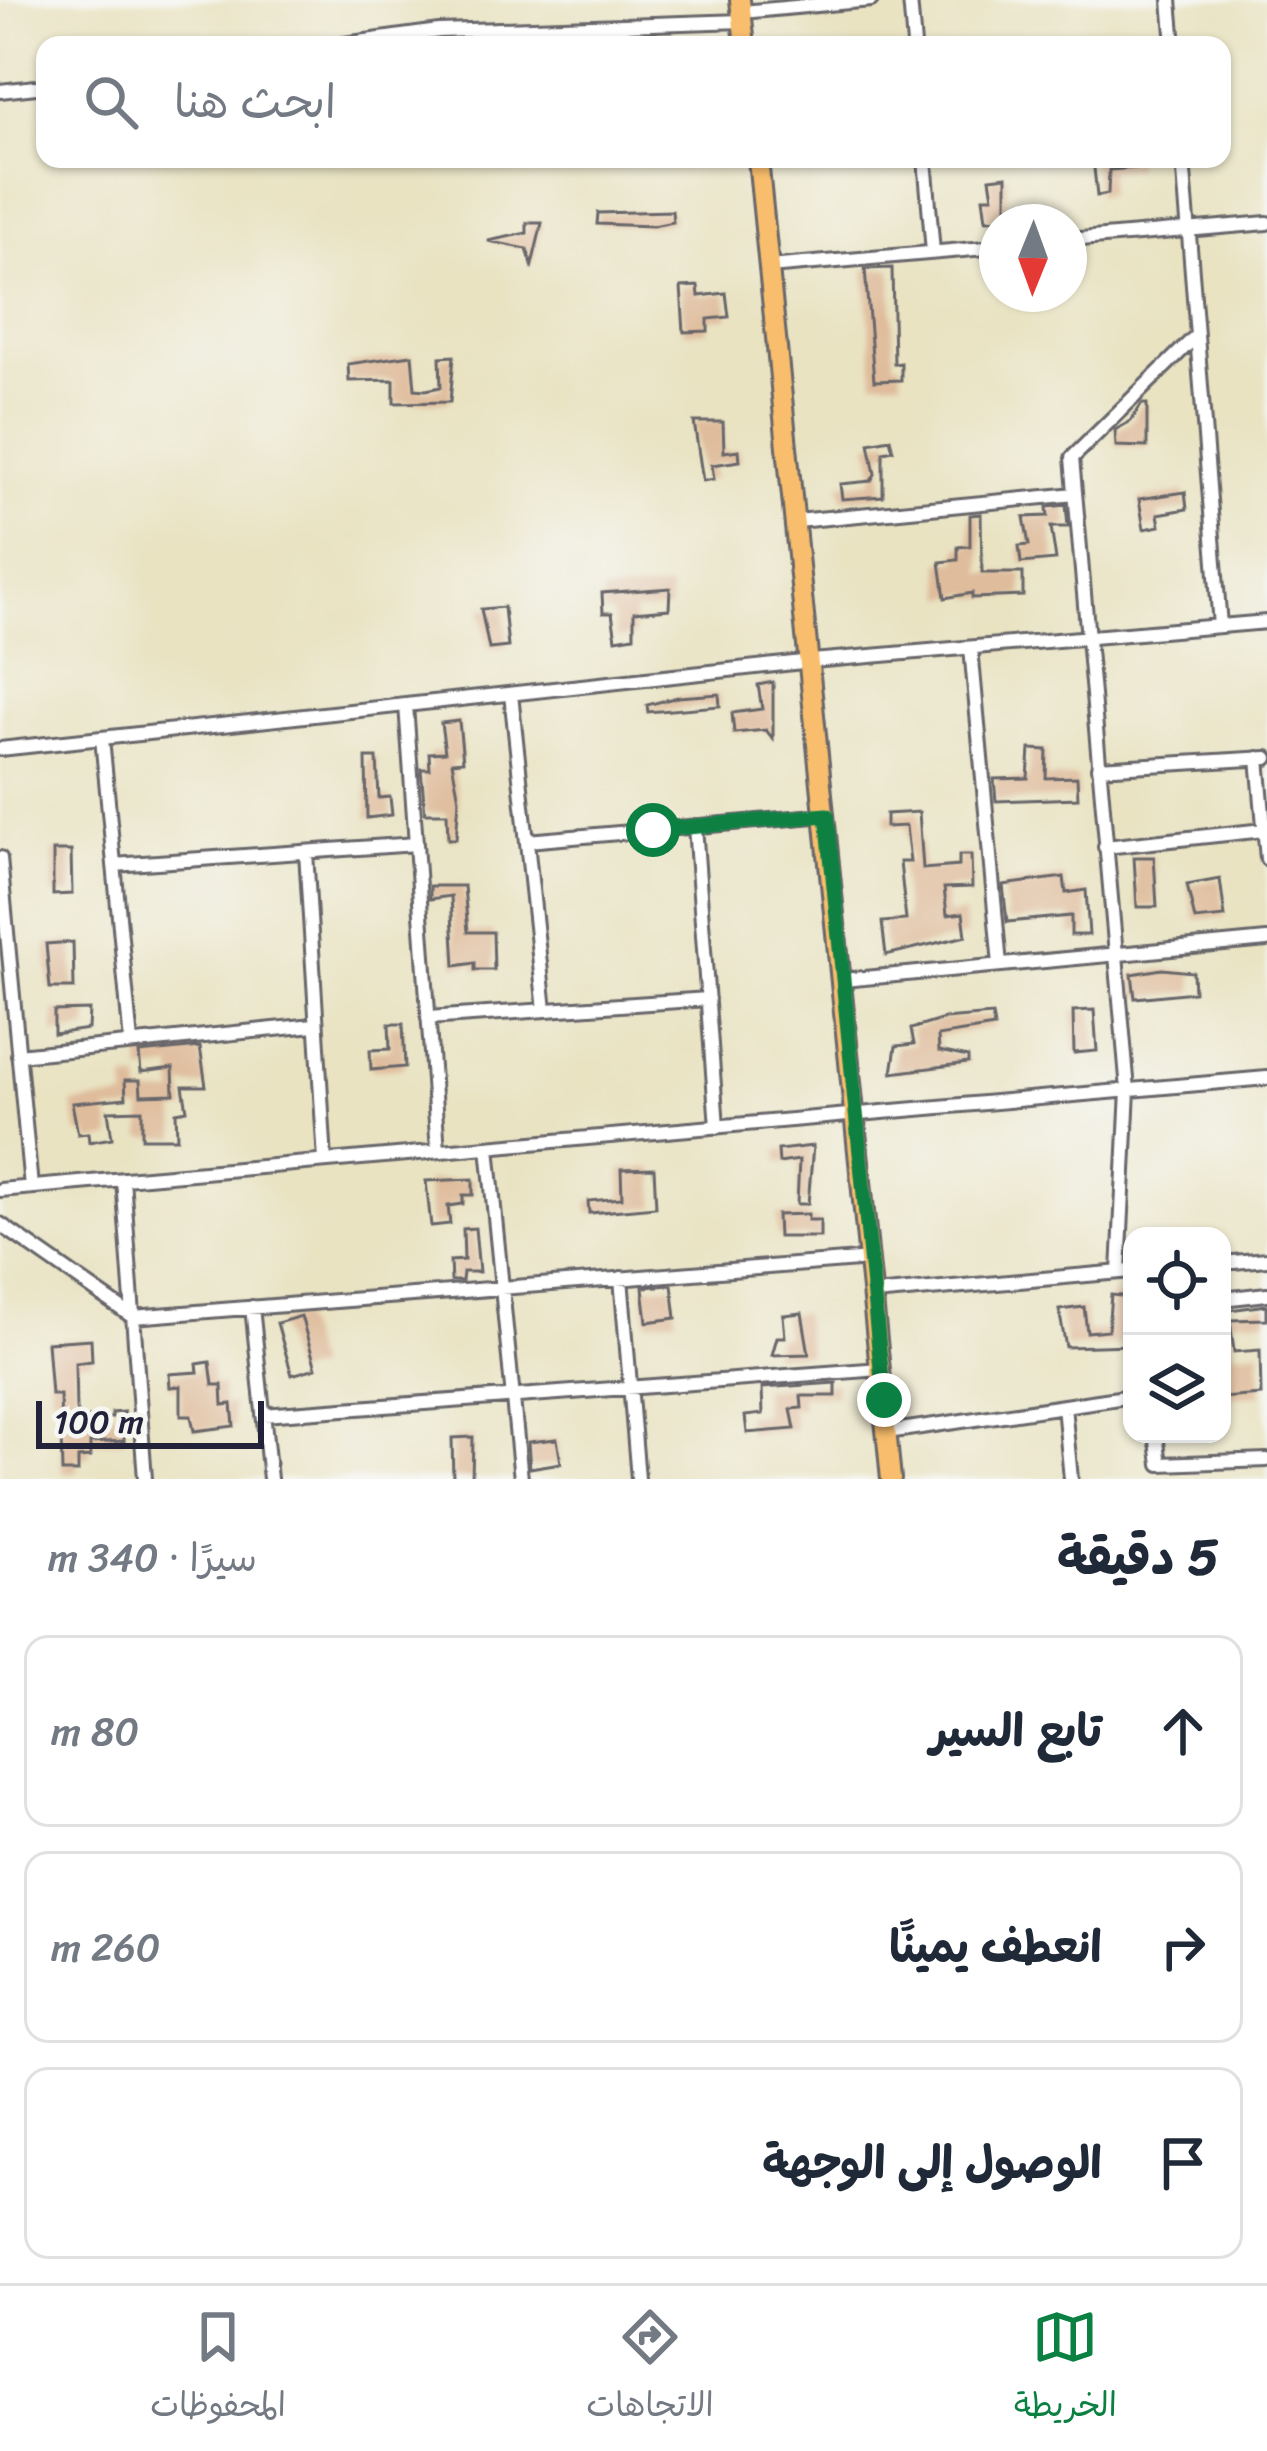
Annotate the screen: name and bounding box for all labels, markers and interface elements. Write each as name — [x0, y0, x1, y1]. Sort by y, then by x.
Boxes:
search box — [36, 36, 1231, 168]
text: ابحث هنا — [174, 62, 336, 142]
icon: search — [78, 69, 144, 135]
north arrow — [979, 204, 1087, 312]
route start — [626, 803, 680, 857]
map controls — [1123, 1227, 1231, 1443]
button: locate — [1123, 1227, 1231, 1335]
button: layers — [1123, 1335, 1231, 1443]
route end — [857, 1373, 911, 1427]
text: 100 m — [54, 1393, 144, 1451]
scale bar — [36, 1395, 264, 1448]
text: 5 دقيقة — [1057, 1512, 1219, 1602]
text: سيرًا · 340 m — [48, 1523, 257, 1592]
text: تابع السير — [930, 1691, 1102, 1771]
text: 80 m — [51, 1697, 139, 1766]
icon: ahead — [1150, 1698, 1216, 1764]
text: انعطف يمينًا — [889, 1907, 1102, 1987]
text: 260 m — [51, 1913, 160, 1982]
icon: right — [1150, 1914, 1216, 1980]
text: الوصول إلى الوجهة — [762, 2123, 1102, 2203]
icon: arrive — [1150, 2130, 1216, 2196]
tab: المحفوظات — [150, 2304, 286, 2434]
tab: الاتجاهات — [586, 2304, 714, 2434]
tab: الخريطة — [1014, 2304, 1117, 2434]

